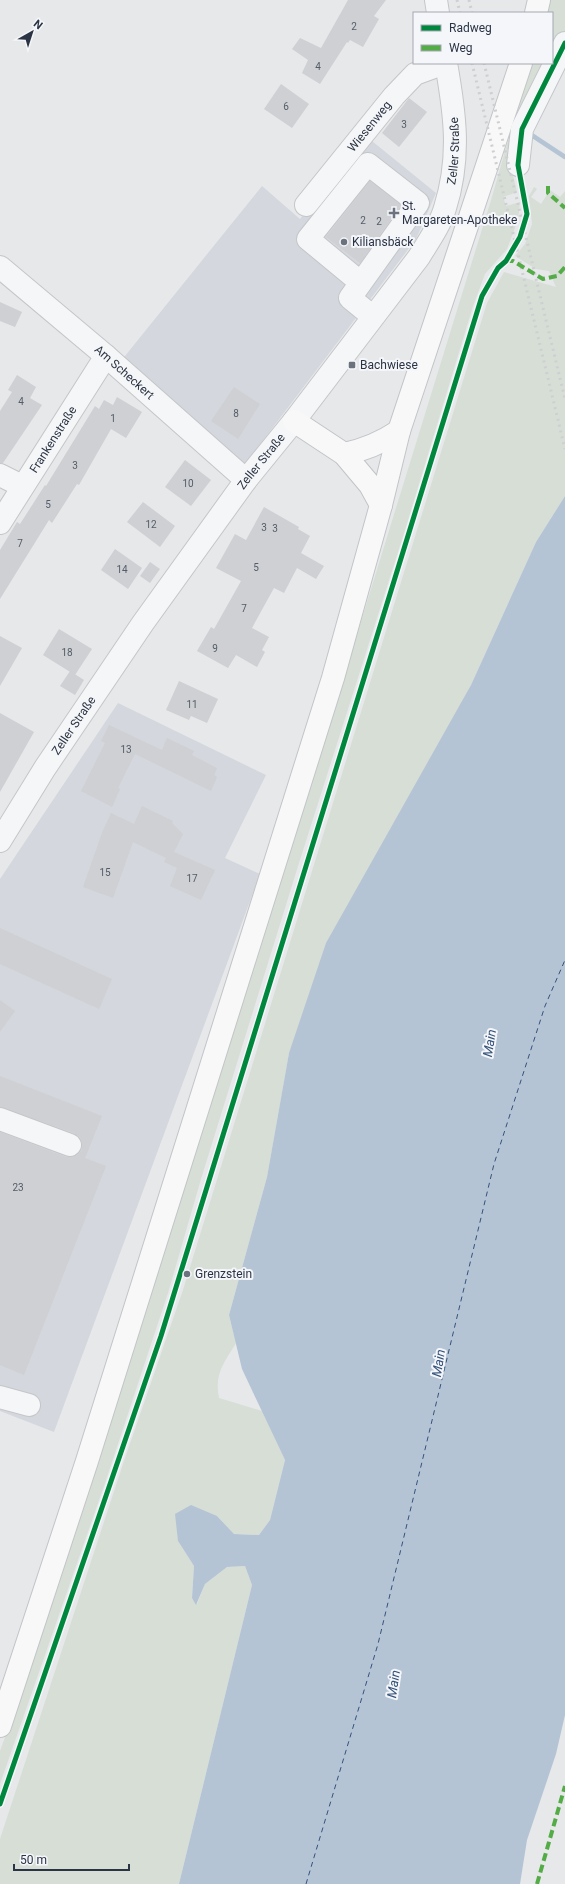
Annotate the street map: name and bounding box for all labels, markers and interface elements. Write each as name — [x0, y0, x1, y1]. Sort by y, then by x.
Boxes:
north arrow — [12, 12, 52, 52]
legend — [413, 12, 553, 64]
text: N — [31, 17, 45, 32]
house number: 2 — [351, 21, 357, 32]
text: Radweg — [449, 21, 492, 35]
text: Weg — [449, 41, 473, 55]
house number: 4 — [315, 61, 321, 72]
street label: Wiesenweg — [345, 98, 394, 155]
house number: 6 — [283, 101, 289, 112]
street label: Zeller Straße — [444, 117, 462, 186]
house number: 3 — [401, 119, 407, 130]
place label: St. Margareten-Apotheke — [402, 199, 517, 227]
marker: St. Margareten-Apotheke — [389, 208, 399, 218]
house number: 2 — [360, 215, 366, 226]
house number: 2 — [376, 216, 382, 227]
place label: Kiliansbäck — [352, 235, 414, 249]
marker: Kiliansbäck — [339, 237, 349, 247]
street label: Am Scheckert — [92, 342, 157, 402]
place label: Bachwiese — [360, 358, 418, 372]
marker: Bachwiese — [347, 360, 357, 370]
house number: 4 — [18, 396, 24, 407]
street label: Frankenstraße — [27, 403, 79, 475]
house number: 8 — [233, 408, 239, 419]
house number: 1 — [110, 413, 116, 424]
street label: Zeller Straße — [235, 431, 288, 492]
house number: 3 — [72, 460, 78, 471]
house number: 10 — [182, 478, 194, 489]
house number: 5 — [45, 499, 51, 510]
house number: 12 — [145, 519, 157, 530]
house number: 3 — [261, 522, 267, 533]
house number: 3 — [272, 523, 278, 534]
house number: 7 — [17, 538, 23, 549]
house number: 5 — [253, 562, 259, 573]
house number: 14 — [116, 564, 128, 575]
house number: 7 — [241, 603, 247, 614]
house number: 9 — [212, 643, 218, 654]
house number: 18 — [61, 647, 73, 658]
street label: Zeller Straße — [49, 694, 98, 758]
house number: 11 — [186, 699, 198, 710]
house number: 13 — [120, 744, 132, 755]
house number: 15 — [99, 867, 111, 878]
house number: 17 — [186, 873, 198, 884]
water label: Main — [480, 1028, 499, 1058]
house number: 23 — [12, 1182, 24, 1193]
place label: Grenzstein — [195, 1267, 252, 1281]
marker: Grenzstein — [182, 1269, 192, 1279]
water label: Main — [429, 1348, 448, 1378]
water label: Main — [384, 1669, 403, 1699]
scale bar — [14, 1846, 129, 1872]
text: 50 m — [20, 1853, 47, 1867]

